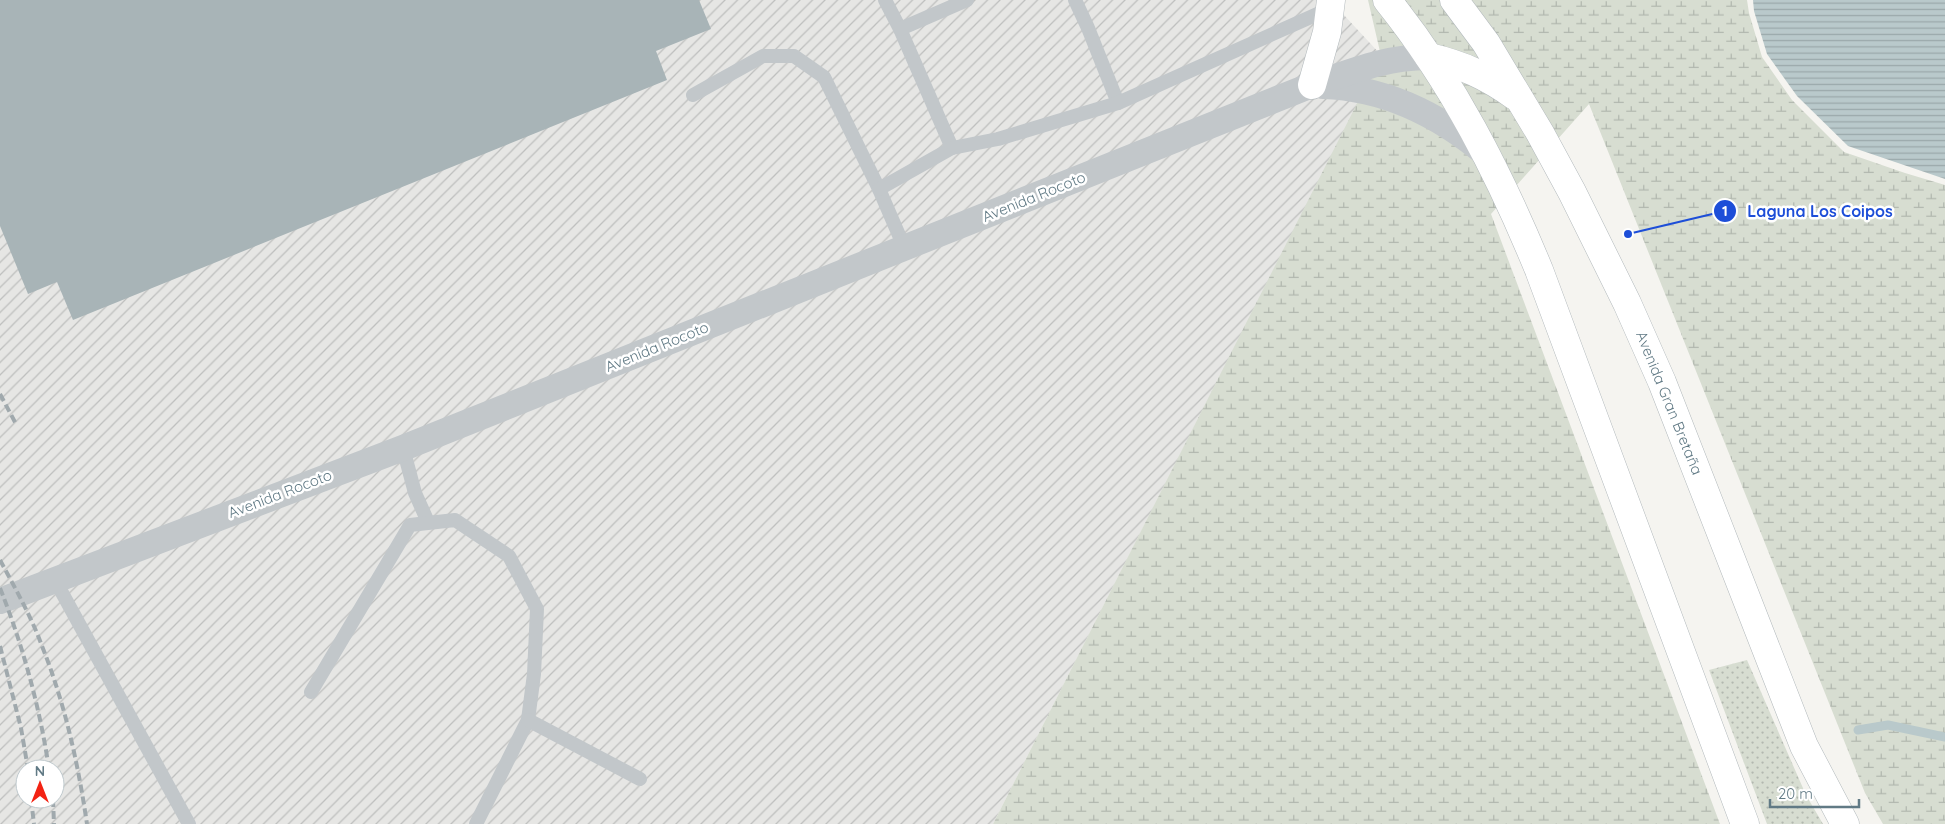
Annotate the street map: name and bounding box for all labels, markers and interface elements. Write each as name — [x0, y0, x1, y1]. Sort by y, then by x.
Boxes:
street label: Avenida Rocoto — [979, 167, 1088, 226]
callout: Laguna Los Coipos — [1713, 196, 1903, 227]
text: 1 — [1722, 201, 1728, 220]
text: Laguna Los Coipos — [1747, 201, 1893, 221]
street label: Avenida Rocoto — [602, 317, 711, 376]
street label: Avenida Gran Bretaña — [1632, 328, 1707, 477]
street label: Avenida Rocoto — [225, 465, 334, 522]
north arrow — [15, 759, 65, 809]
text: N — [35, 762, 45, 780]
scale bar — [1770, 776, 1859, 808]
text: 20 m — [1778, 784, 1813, 803]

